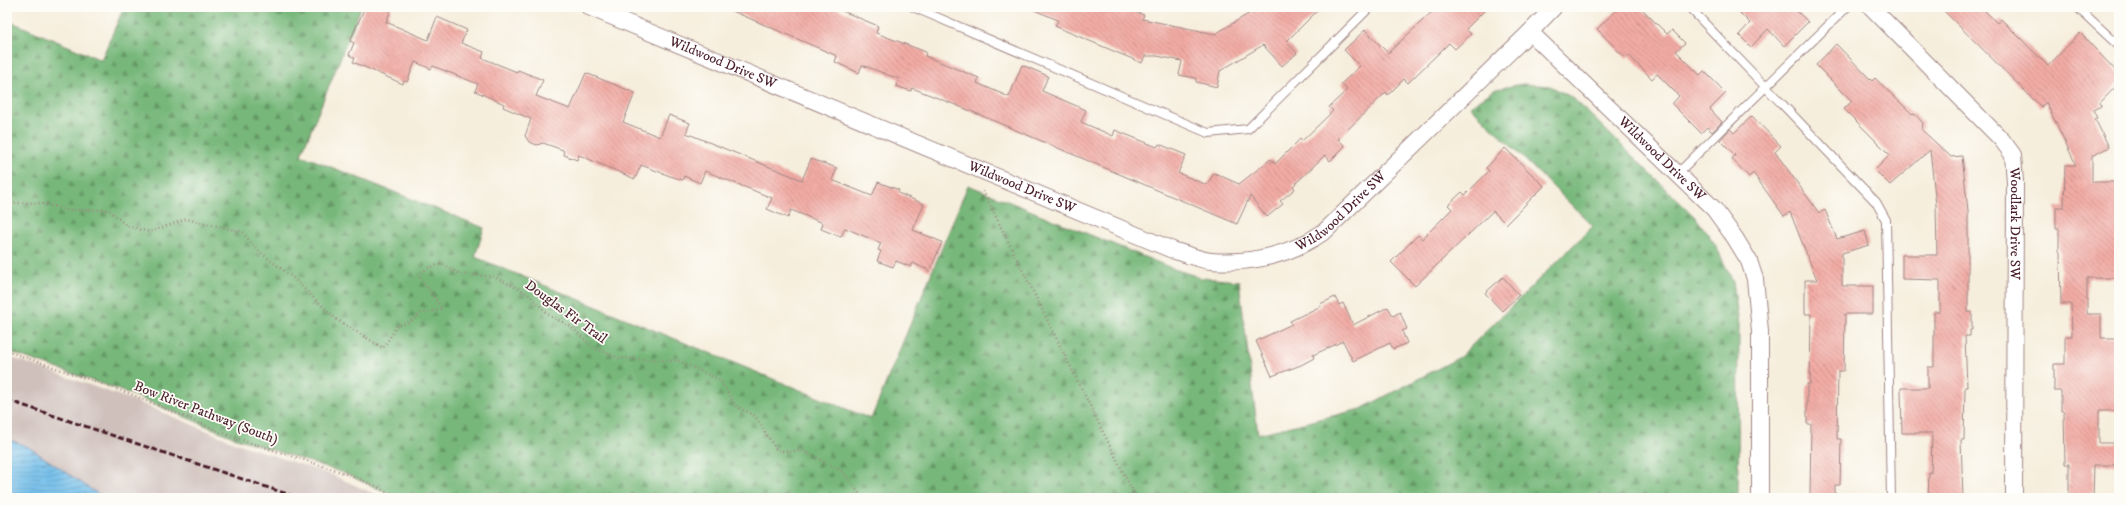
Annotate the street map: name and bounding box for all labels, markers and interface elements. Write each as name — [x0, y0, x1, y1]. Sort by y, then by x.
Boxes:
street label: Wildwood Drive SW — [666, 32, 779, 93]
street label: Wildwood Drive SW — [1614, 112, 1709, 205]
street label: Wildwood Drive SW — [965, 157, 1078, 218]
street label: Woodlark Drive SW — [2005, 166, 2024, 280]
street label: Wildwood Drive SW — [1292, 167, 1390, 256]
street label: Douglas Fir Trail — [521, 276, 611, 348]
street label: Bow River Pathway (South) — [131, 377, 281, 449]

